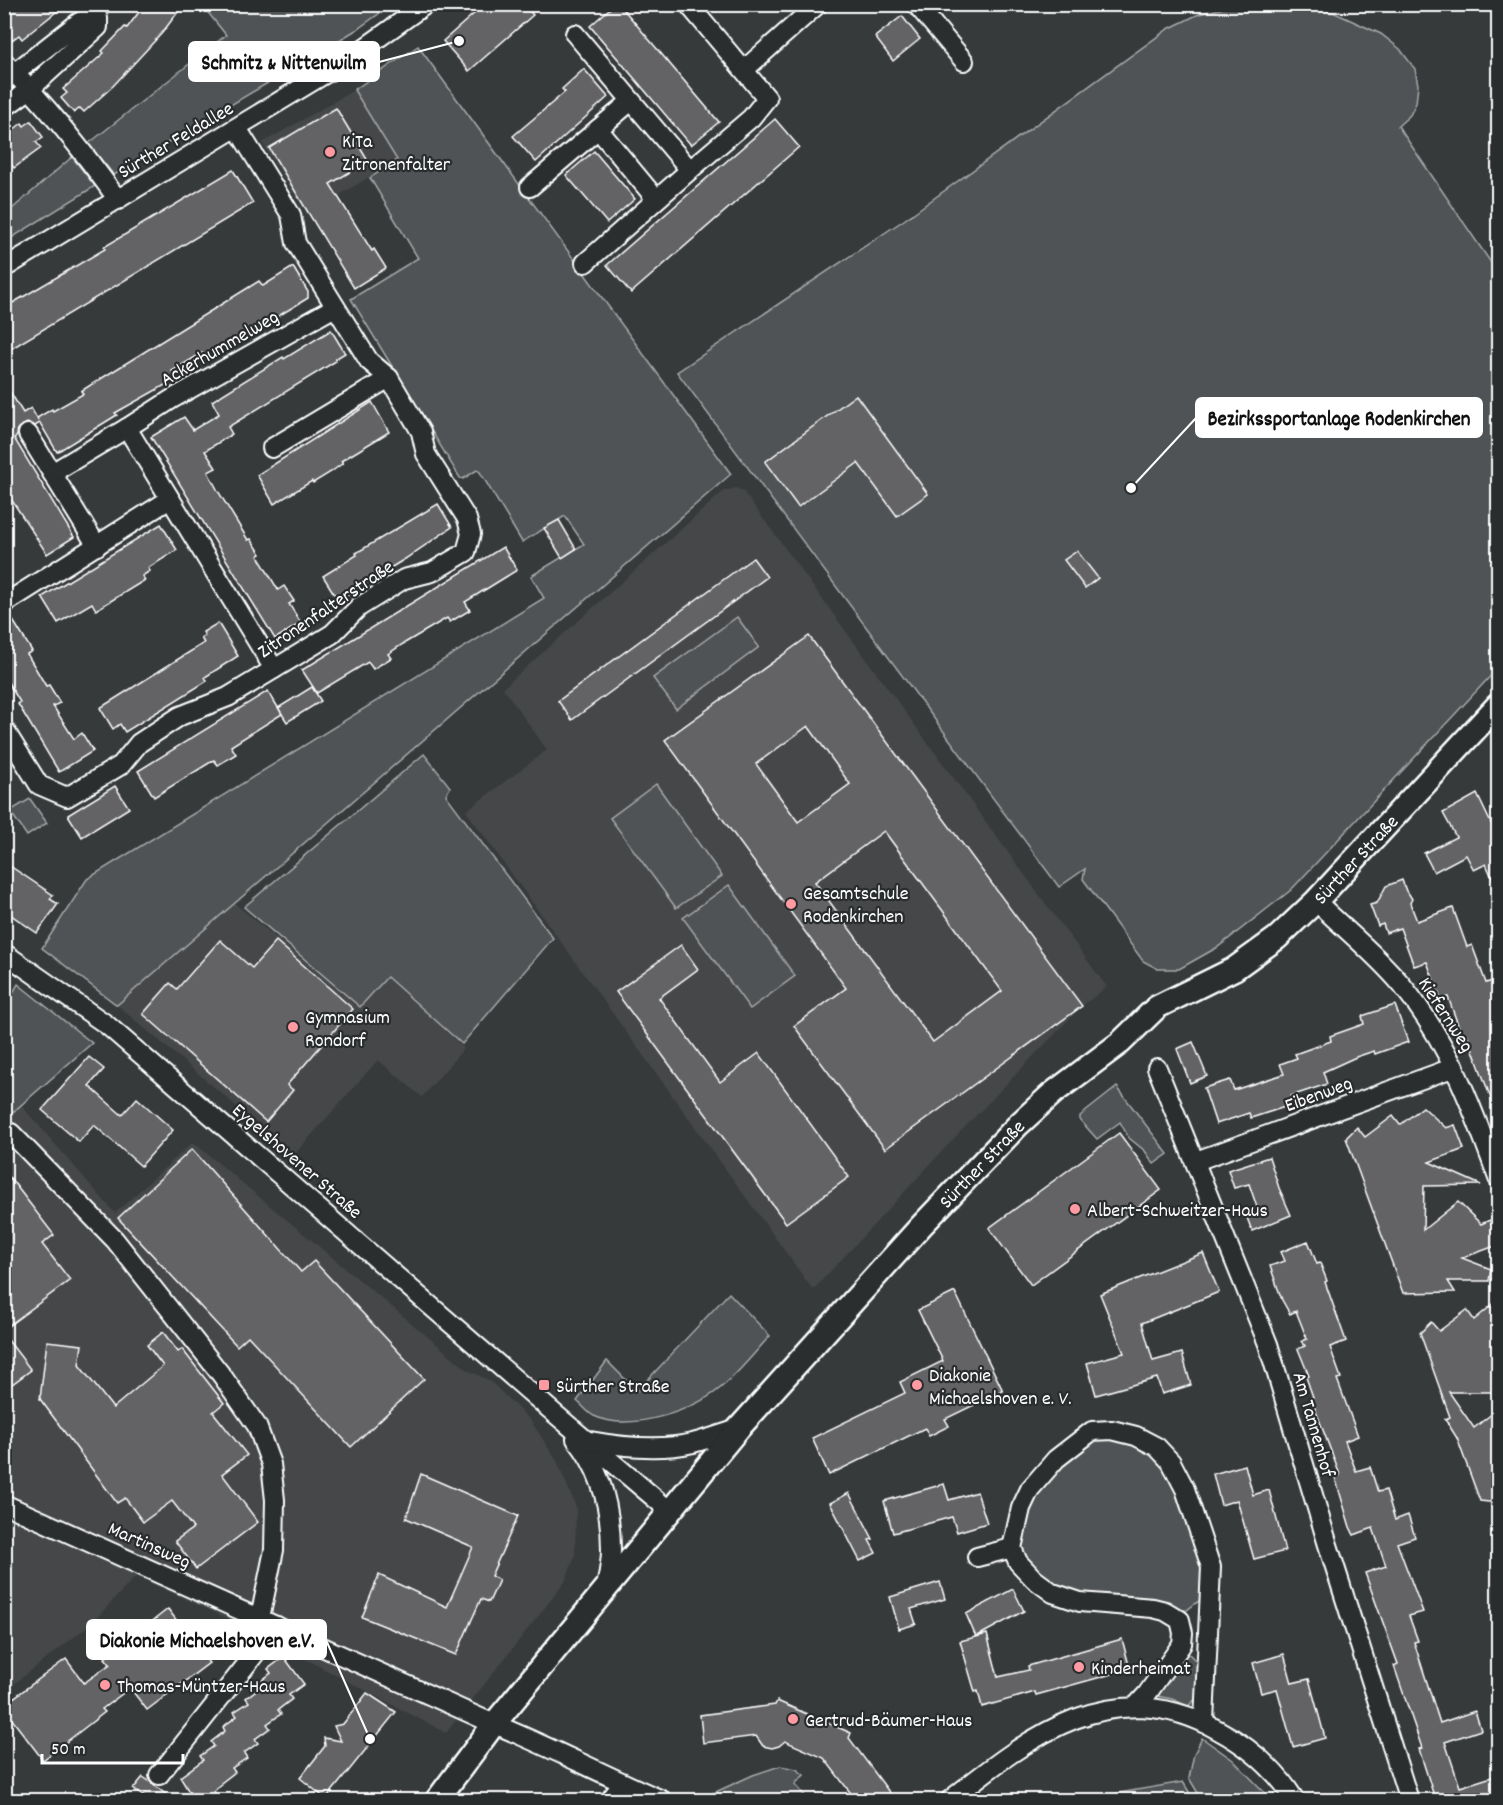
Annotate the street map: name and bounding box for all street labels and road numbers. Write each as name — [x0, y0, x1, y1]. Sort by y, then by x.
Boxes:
street label: Sürther Feldallee — [113, 96, 240, 187]
street label: Ackerhummelweg — [156, 304, 285, 395]
street label: Zitronenfalterstraße — [253, 554, 401, 667]
street label: Sürther Straße — [1308, 810, 1406, 912]
street label: Kiefernweg — [1410, 973, 1479, 1059]
street label: Eibenweg — [1281, 1071, 1357, 1121]
street label: Eygelshovener Straße — [225, 1098, 367, 1227]
street label: Sürther Straße — [934, 1115, 1033, 1216]
street label: Am Tannenhof — [1284, 1369, 1341, 1482]
street label: Martinsweg — [103, 1516, 195, 1577]

